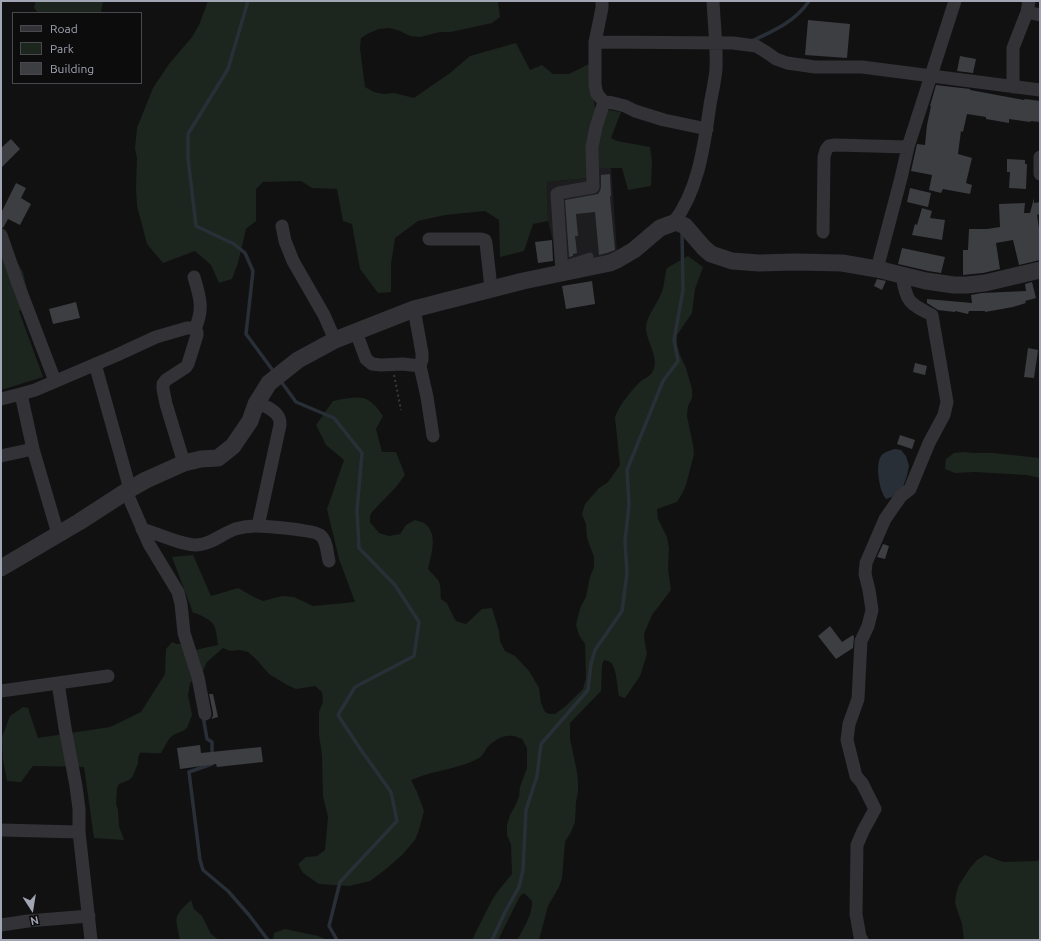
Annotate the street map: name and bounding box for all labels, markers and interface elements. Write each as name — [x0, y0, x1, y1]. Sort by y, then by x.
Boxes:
legend — [12, 12, 142, 84]
text: Road — [50, 22, 78, 35]
text: Park — [50, 42, 74, 55]
text: Building — [50, 62, 94, 75]
north arrow — [12, 889, 52, 929]
text: N — [29, 914, 40, 927]

